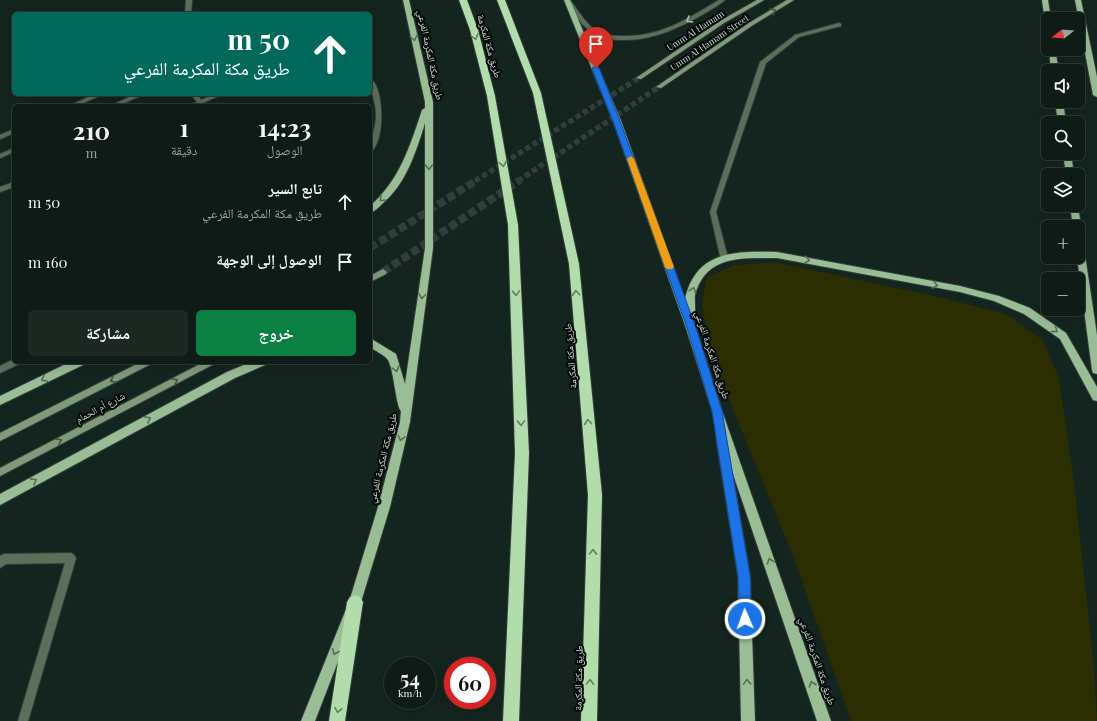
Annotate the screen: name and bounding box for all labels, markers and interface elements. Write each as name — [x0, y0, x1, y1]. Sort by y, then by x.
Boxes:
street label: Umm Al Hamam — [664, 7, 726, 53]
street label: طريق مكة المكرمة الفرعي — [413, 8, 448, 102]
one-way arrow — [769, 8, 776, 15]
street label: Umm Al Hamam Street — [667, 11, 751, 73]
north arrow — [1041, 12, 1085, 56]
map controls — [1041, 12, 1085, 316]
street label: طريق مكة المكرمة — [474, 13, 506, 80]
one-way arrow — [686, 16, 693, 23]
text: 50 m — [227, 20, 290, 57]
pin — [579, 27, 613, 68]
icon: ahead — [304, 28, 356, 80]
icon: arrive — [585, 33, 607, 55]
one-way arrow — [471, 34, 479, 40]
one-way arrow — [410, 35, 418, 41]
text: طريق مكة المكرمة الفرعي — [124, 56, 290, 80]
button: sound — [1041, 64, 1085, 108]
text: 1 — [179, 111, 189, 143]
text: 14:23 — [258, 111, 311, 143]
text: 210 — [73, 114, 110, 146]
button: search — [1041, 116, 1085, 160]
text: دقيقة — [171, 141, 197, 158]
text: الوصول — [267, 141, 303, 158]
text: m — [86, 144, 97, 161]
one-way arrow — [498, 161, 506, 167]
one-way arrow — [425, 164, 433, 170]
button: layers — [1041, 168, 1085, 212]
text: تابع السير — [268, 178, 322, 198]
icon: ahead — [334, 191, 356, 213]
text: 50 m — [28, 192, 60, 212]
one-way arrow — [379, 194, 387, 202]
text: طريق مكة المكرمة الفرعي — [202, 204, 322, 221]
button: + — [1041, 220, 1085, 264]
text: الوصول إلى الوجهة — [216, 249, 322, 269]
icon: arrive — [334, 251, 356, 273]
text: 160 m — [28, 252, 67, 272]
one-way arrow — [804, 256, 810, 264]
button: − — [1041, 272, 1085, 316]
one-way arrow — [932, 280, 938, 288]
one-way arrow — [689, 286, 697, 293]
one-way arrow — [511, 290, 520, 296]
one-way arrow — [572, 290, 581, 296]
one-way arrow — [418, 293, 427, 299]
street label: طريق مكة المكرمة الفرعي — [691, 309, 734, 402]
button: مشاركة — [28, 310, 188, 356]
button: خروج — [196, 310, 356, 356]
street label: طريق مكة المكرمة — [560, 322, 580, 389]
one-way arrow — [1050, 325, 1057, 332]
one-way arrow — [391, 365, 400, 372]
one-way arrow — [41, 374, 48, 382]
one-way arrow — [110, 375, 117, 382]
one-way arrow — [170, 378, 178, 386]
street label: شارع أم الحمام — [73, 388, 128, 427]
street label: طريق مكة المكرمة الفرعي — [364, 411, 402, 505]
one-way arrow — [144, 416, 151, 424]
one-way arrow — [584, 419, 593, 425]
one-way arrow — [517, 420, 525, 426]
one-way arrow — [397, 435, 406, 442]
one-way arrow — [55, 438, 63, 446]
one-way arrow — [30, 479, 37, 486]
one-way arrow — [589, 549, 597, 555]
one-way arrow — [766, 558, 774, 565]
position arrow — [724, 598, 766, 640]
street label: طريق مكة المكرمة الفرعي — [795, 615, 840, 708]
street label: طريق مكة المكرمة — [570, 645, 586, 711]
one-way arrow — [332, 647, 340, 655]
speed limit sign: 60 — [444, 657, 496, 709]
text: 54 — [400, 664, 420, 691]
one-way arrow — [585, 679, 594, 685]
one-way arrow — [743, 679, 751, 685]
one-way arrow — [808, 681, 817, 688]
text: km/h — [398, 686, 422, 700]
one-way arrow — [334, 707, 343, 713]

